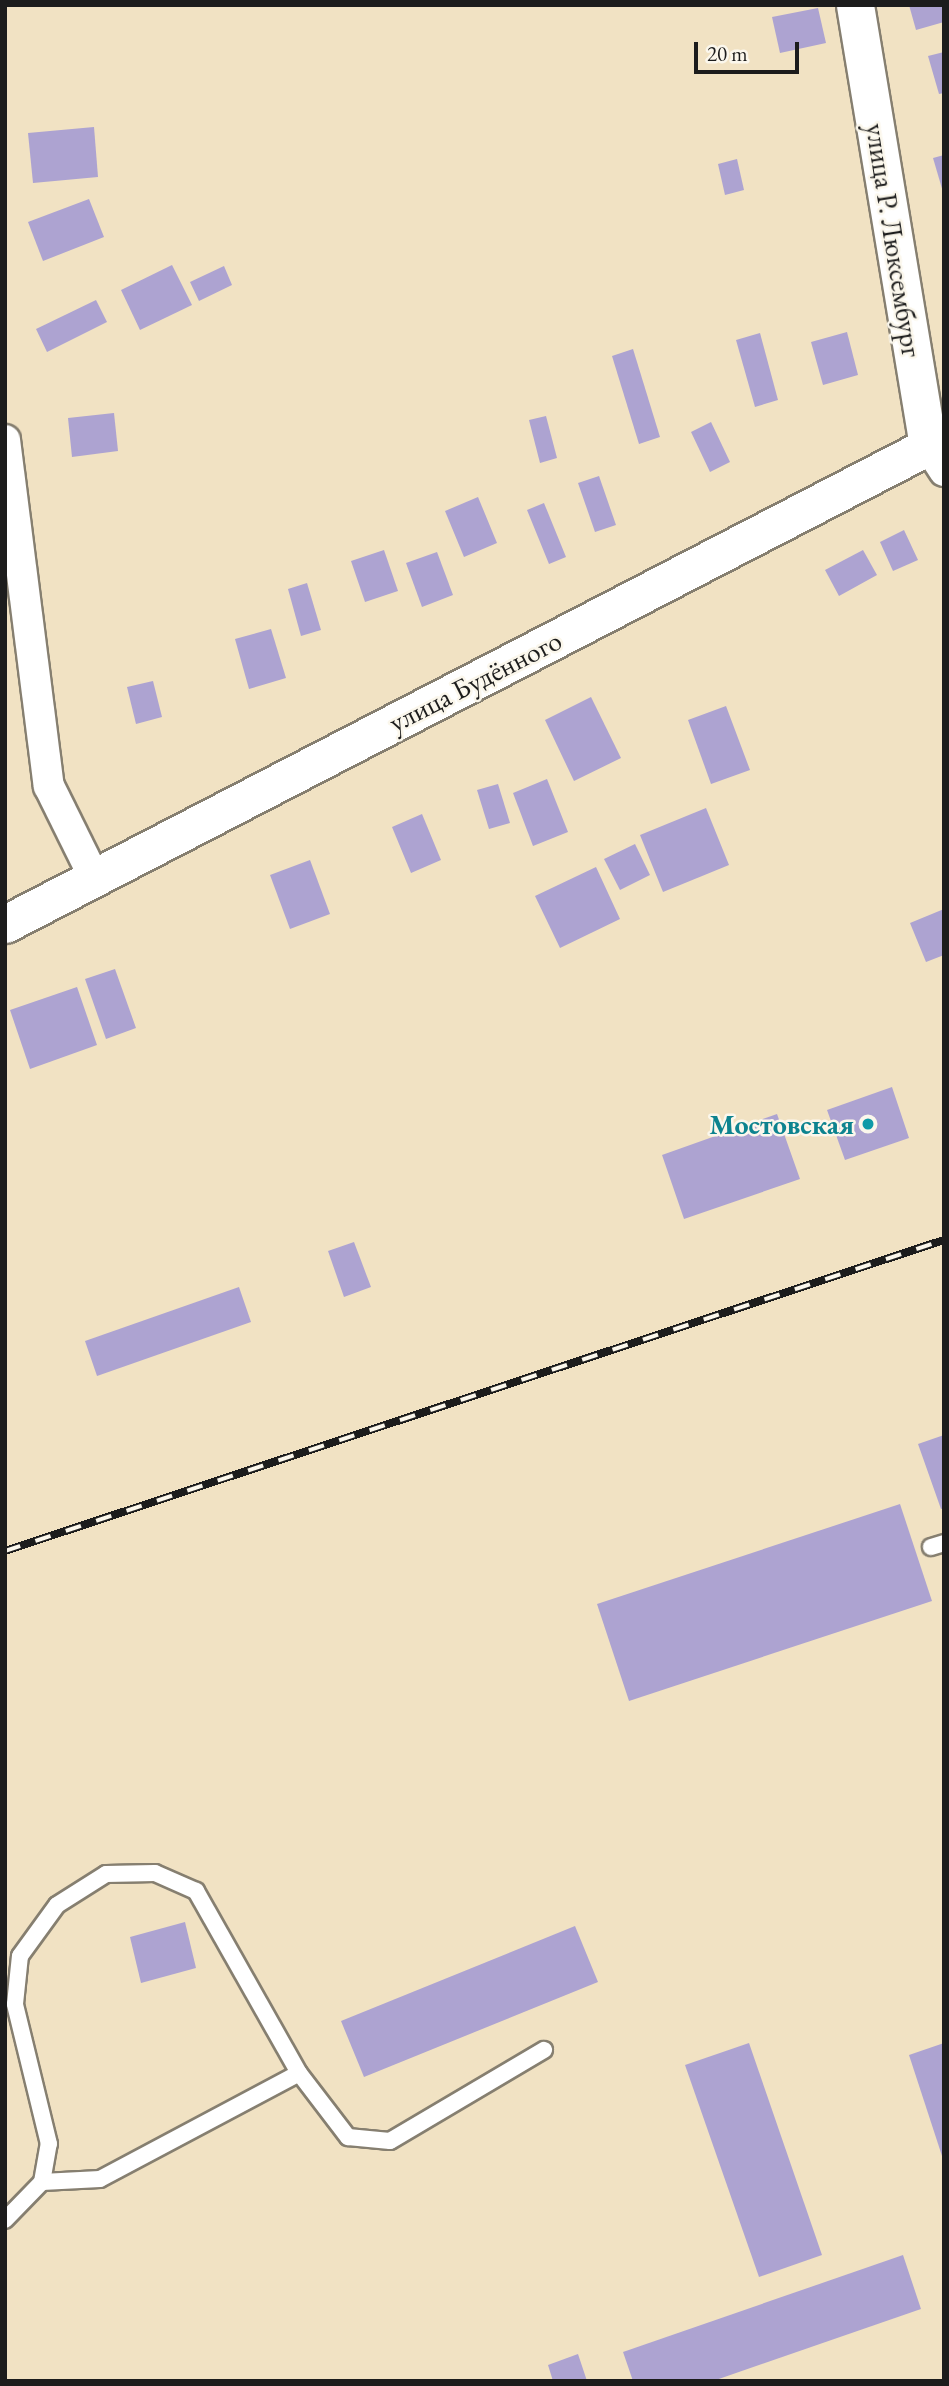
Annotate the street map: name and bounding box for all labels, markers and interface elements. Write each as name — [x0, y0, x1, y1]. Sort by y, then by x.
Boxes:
scale bar — [697, 28, 802, 72]
text: 20 m — [707, 40, 748, 67]
street label: улица Р. Люксембург — [859, 121, 929, 359]
street label: улица Будённого — [383, 623, 567, 739]
place label: Мостовская — [709, 1107, 854, 1141]
marker: Мостовская — [860, 1116, 876, 1132]

